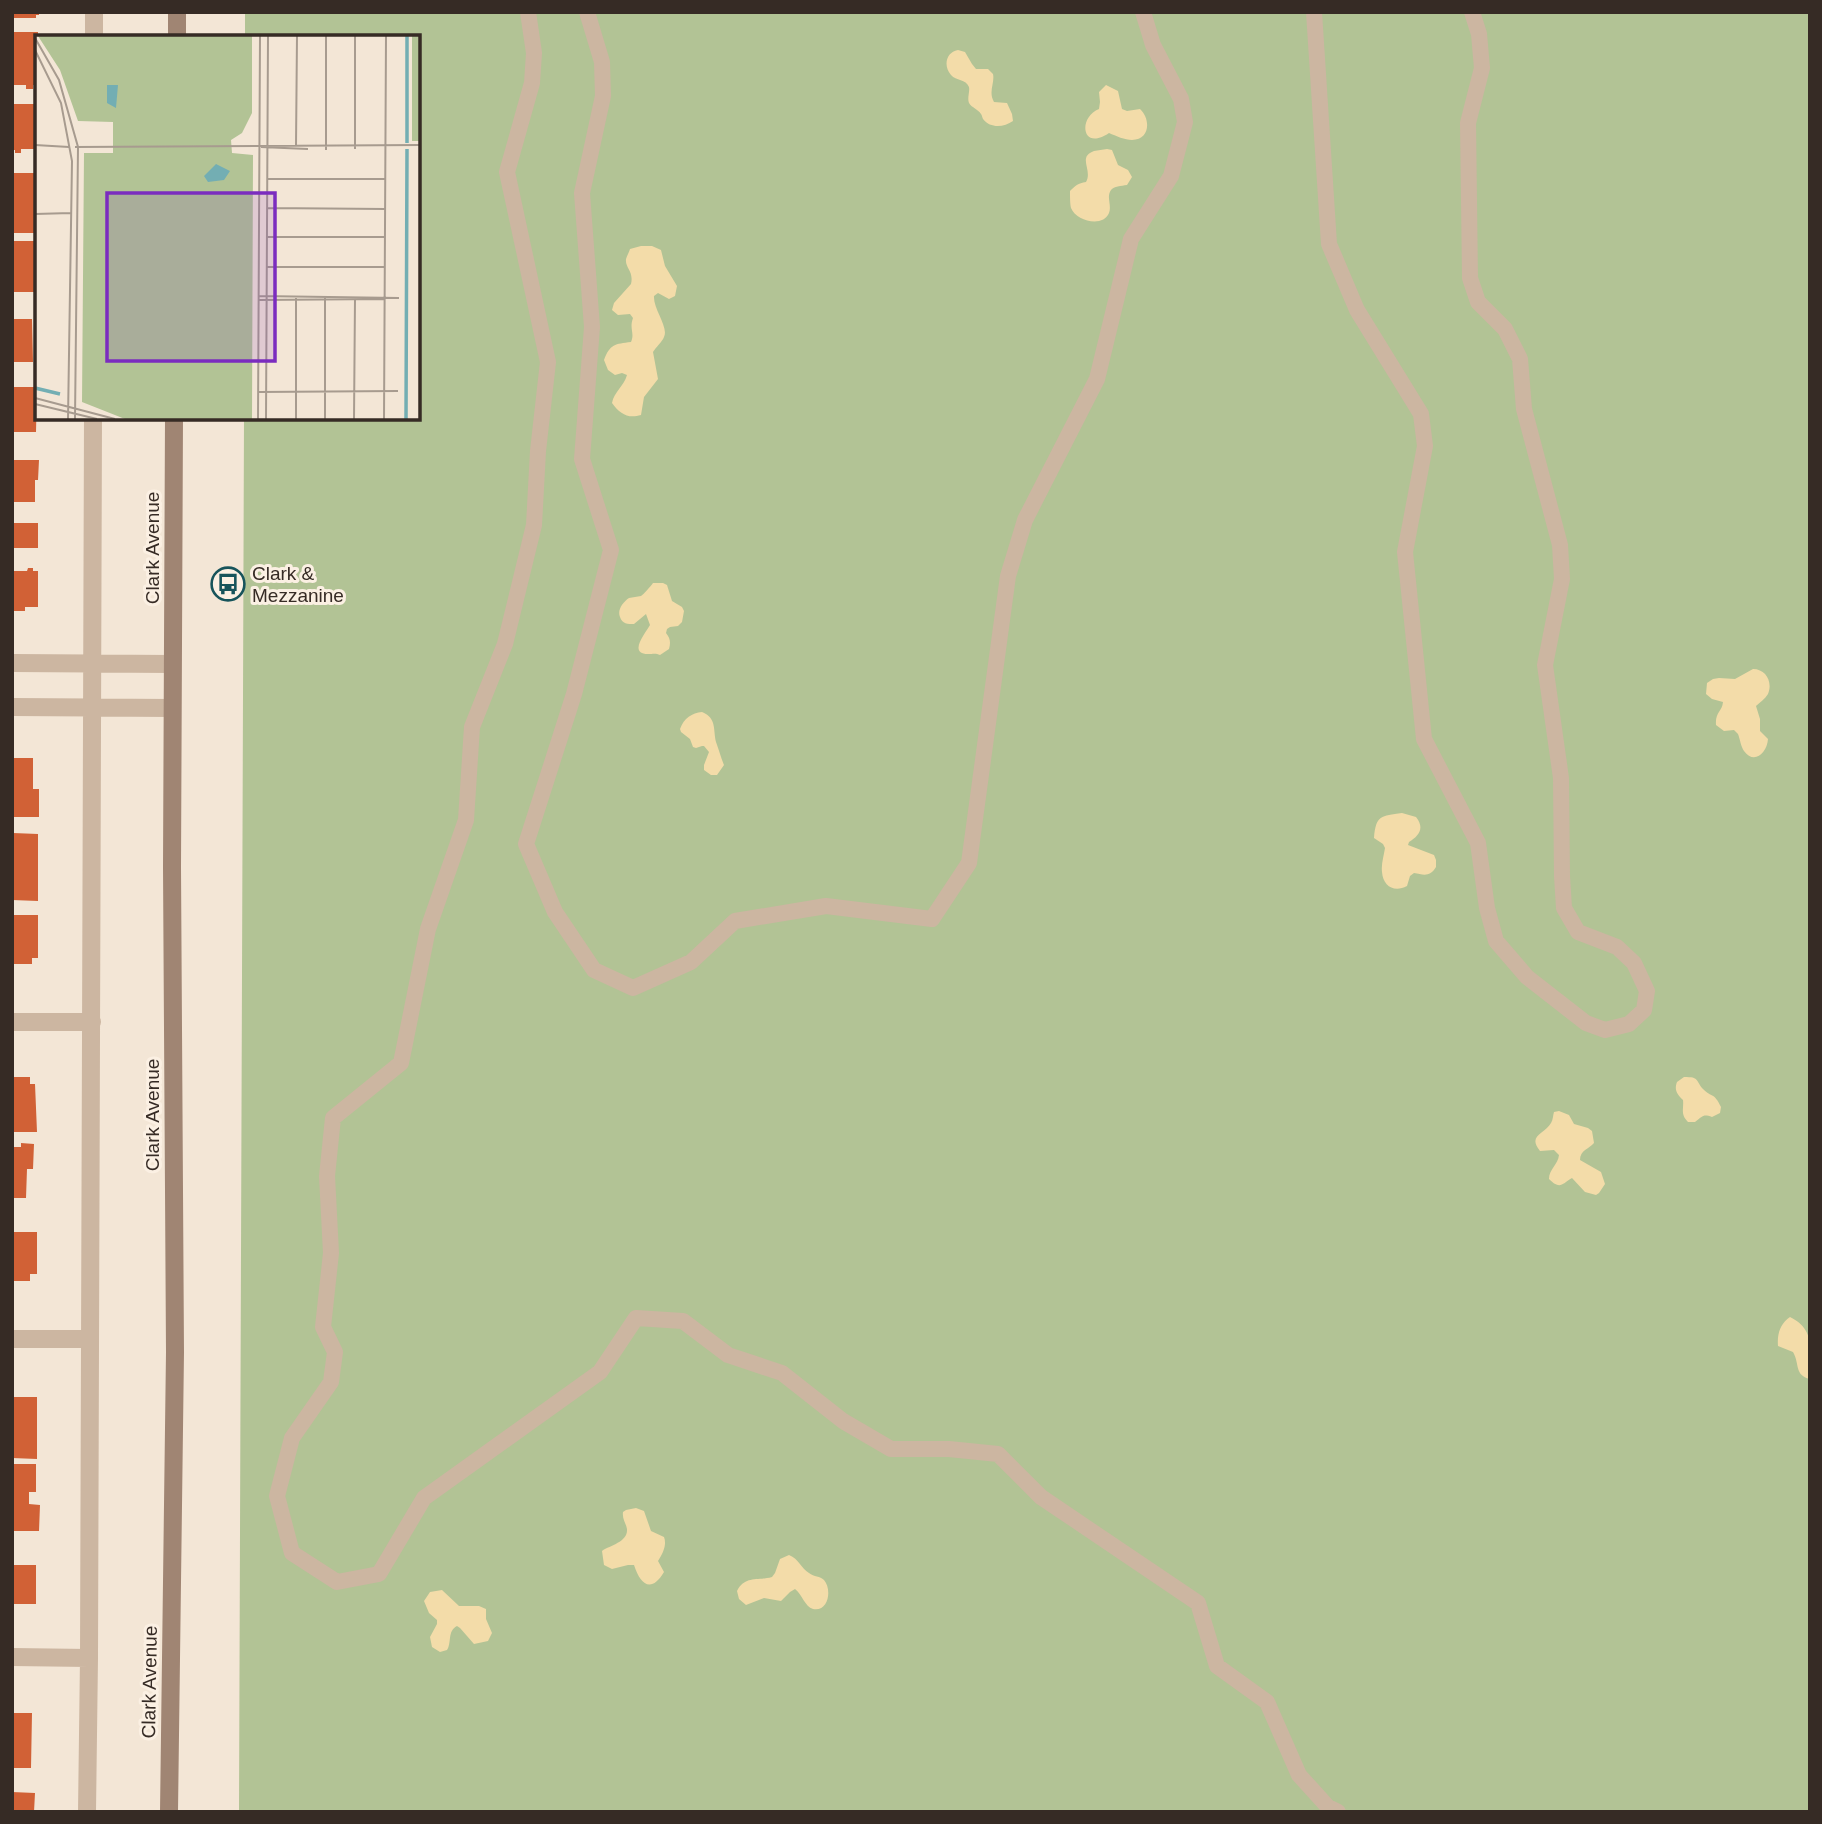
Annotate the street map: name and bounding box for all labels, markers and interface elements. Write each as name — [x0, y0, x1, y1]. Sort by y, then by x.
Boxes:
inset map — [35, 35, 420, 420]
street label: Clark Avenue — [142, 492, 163, 604]
place label: Clark & Mezzanine — [252, 563, 344, 606]
bus stop icon: Clark & Mezzanine — [209, 565, 247, 603]
street label: Clark Avenue — [142, 1059, 163, 1171]
street label: Clark Avenue — [138, 1625, 161, 1739]

